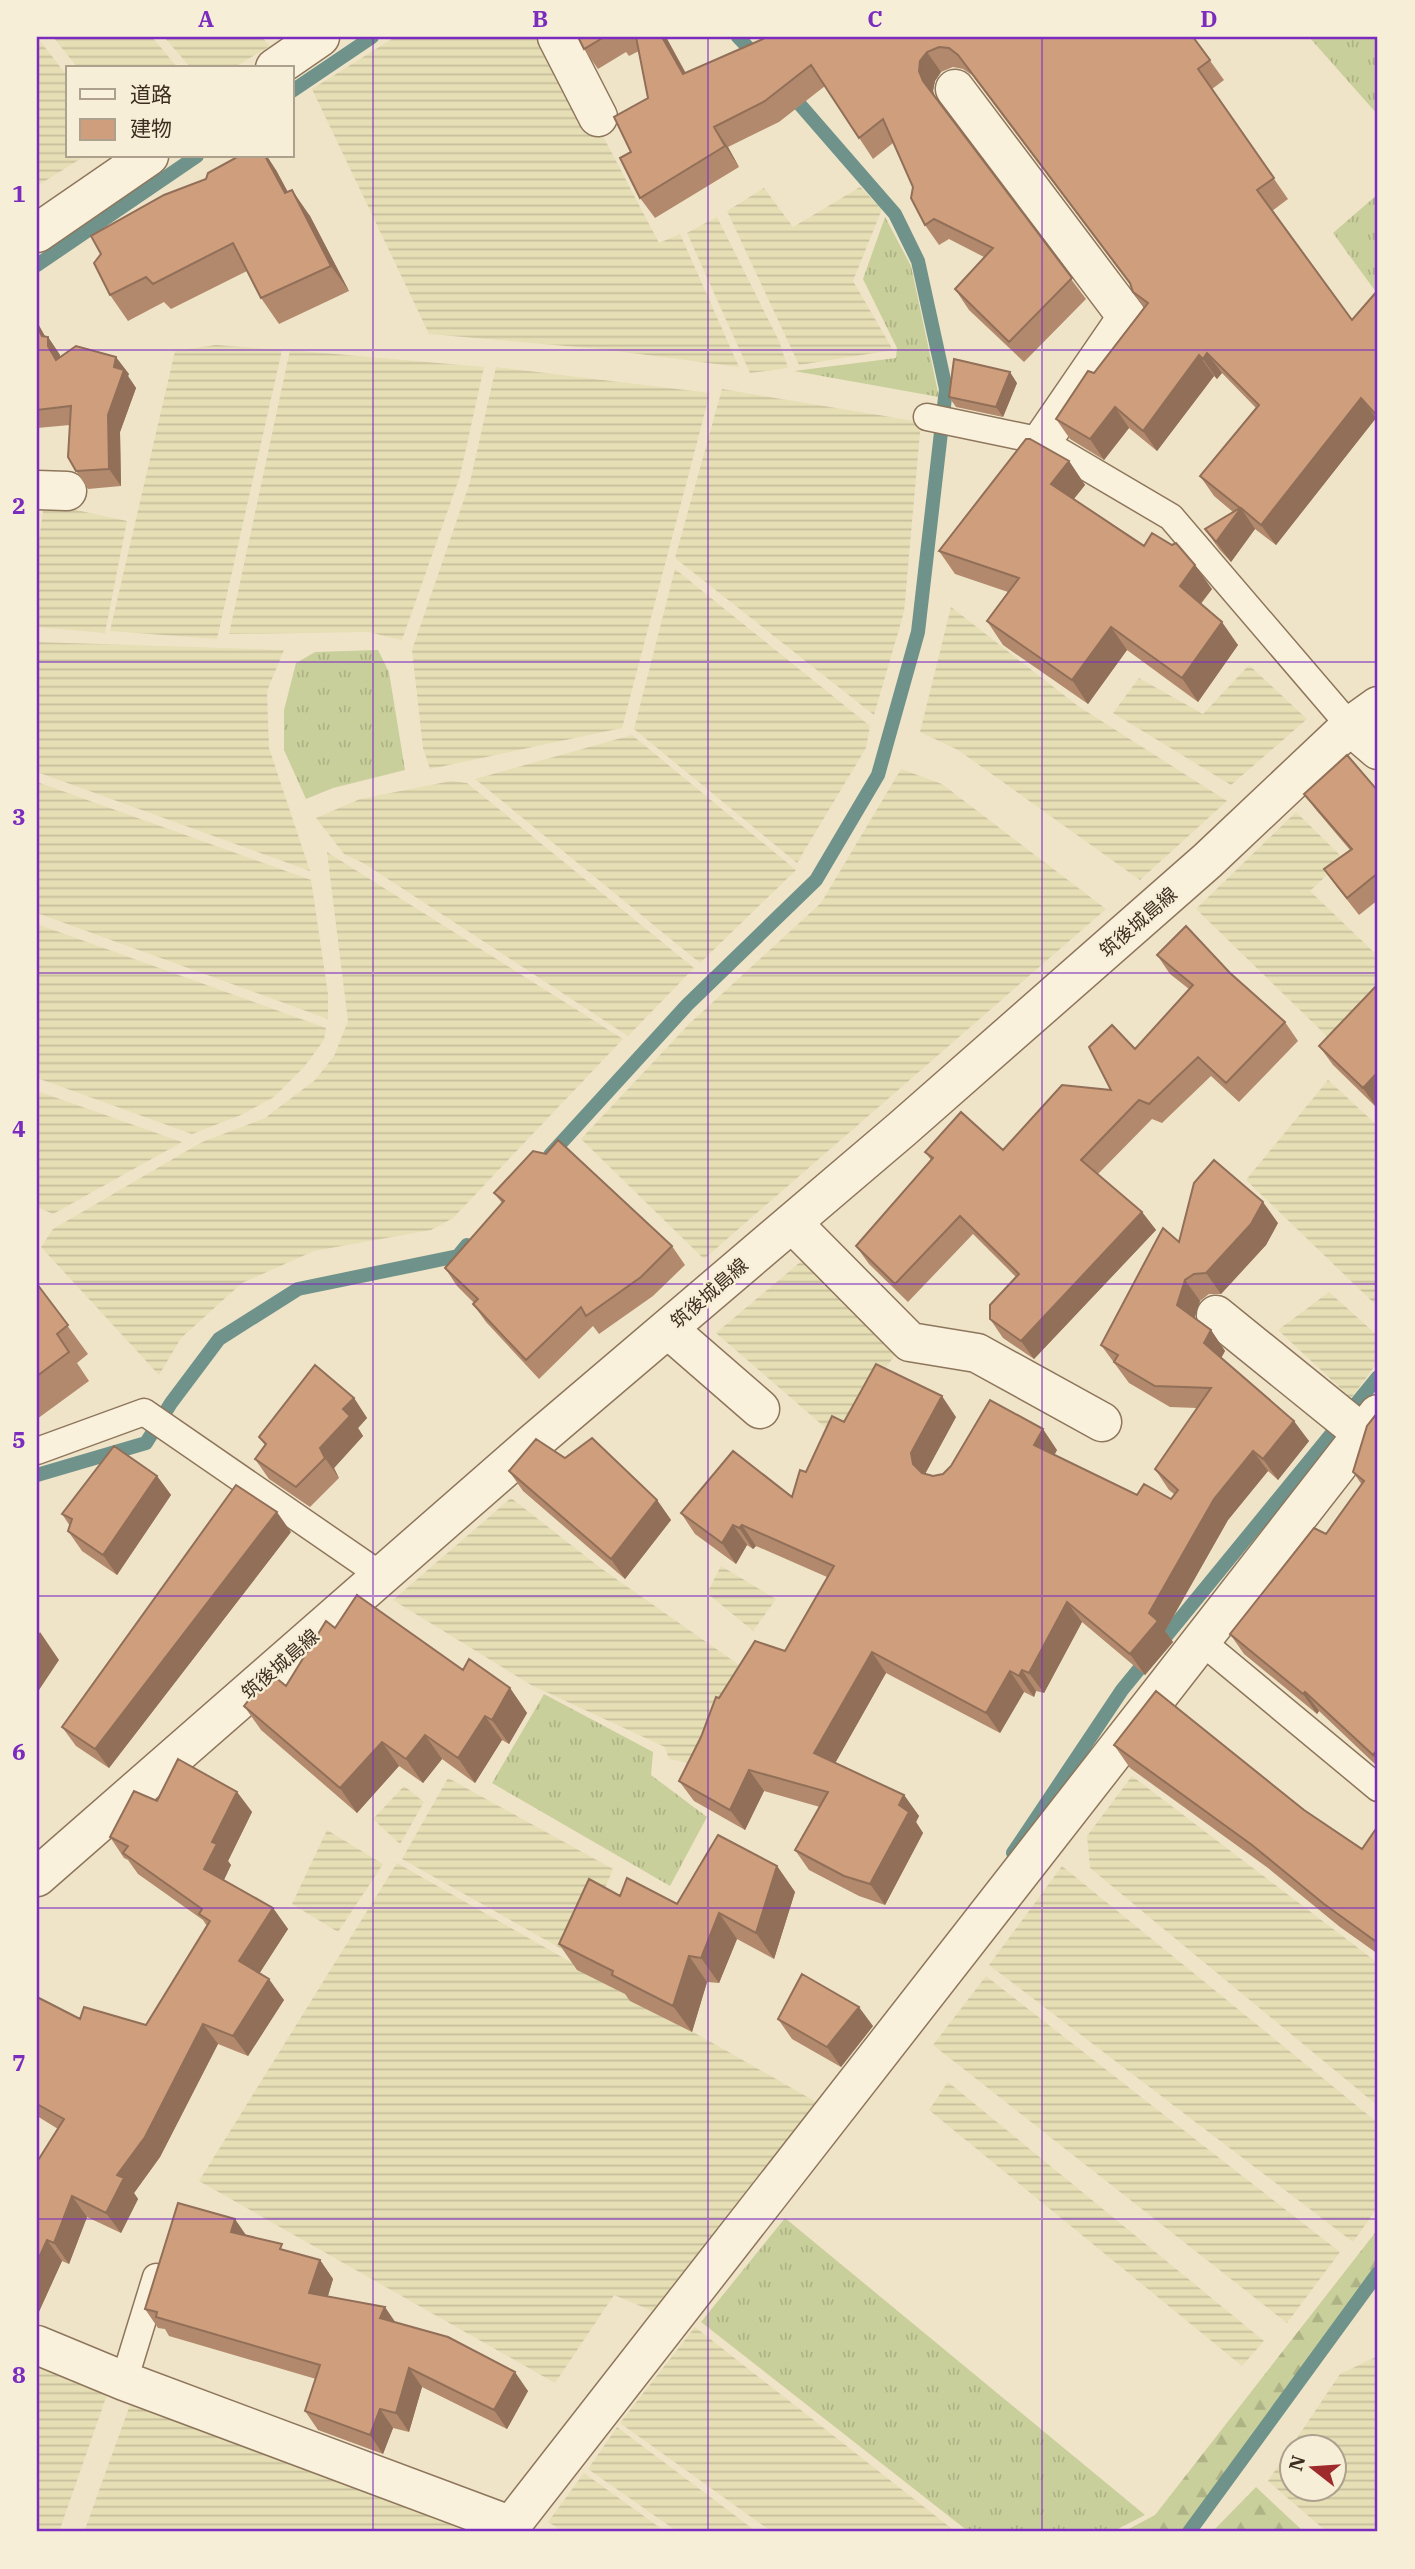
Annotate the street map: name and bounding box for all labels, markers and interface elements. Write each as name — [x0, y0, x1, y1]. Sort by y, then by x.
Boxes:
text: A — [198, 3, 214, 33]
text: B — [532, 3, 548, 33]
text: C — [867, 3, 883, 33]
text: D — [1200, 3, 1218, 33]
legend — [66, 66, 294, 158]
text: 道路 — [130, 80, 172, 108]
text: 建物 — [130, 114, 172, 142]
text: 1 — [12, 178, 26, 208]
text: 2 — [12, 490, 26, 520]
text: 3 — [12, 801, 26, 831]
street label: 筑後城島線 — [1094, 882, 1182, 962]
text: 4 — [12, 1113, 26, 1143]
street label: 筑後城島線 — [665, 1253, 753, 1333]
text: 5 — [12, 1424, 26, 1454]
street label: 筑後城島線 — [236, 1624, 324, 1704]
text: 6 — [12, 1736, 26, 1766]
text: 7 — [12, 2047, 26, 2077]
text: 8 — [12, 2359, 26, 2389]
north arrow — [1278, 2432, 1348, 2502]
text: N — [1283, 2452, 1310, 2474]

